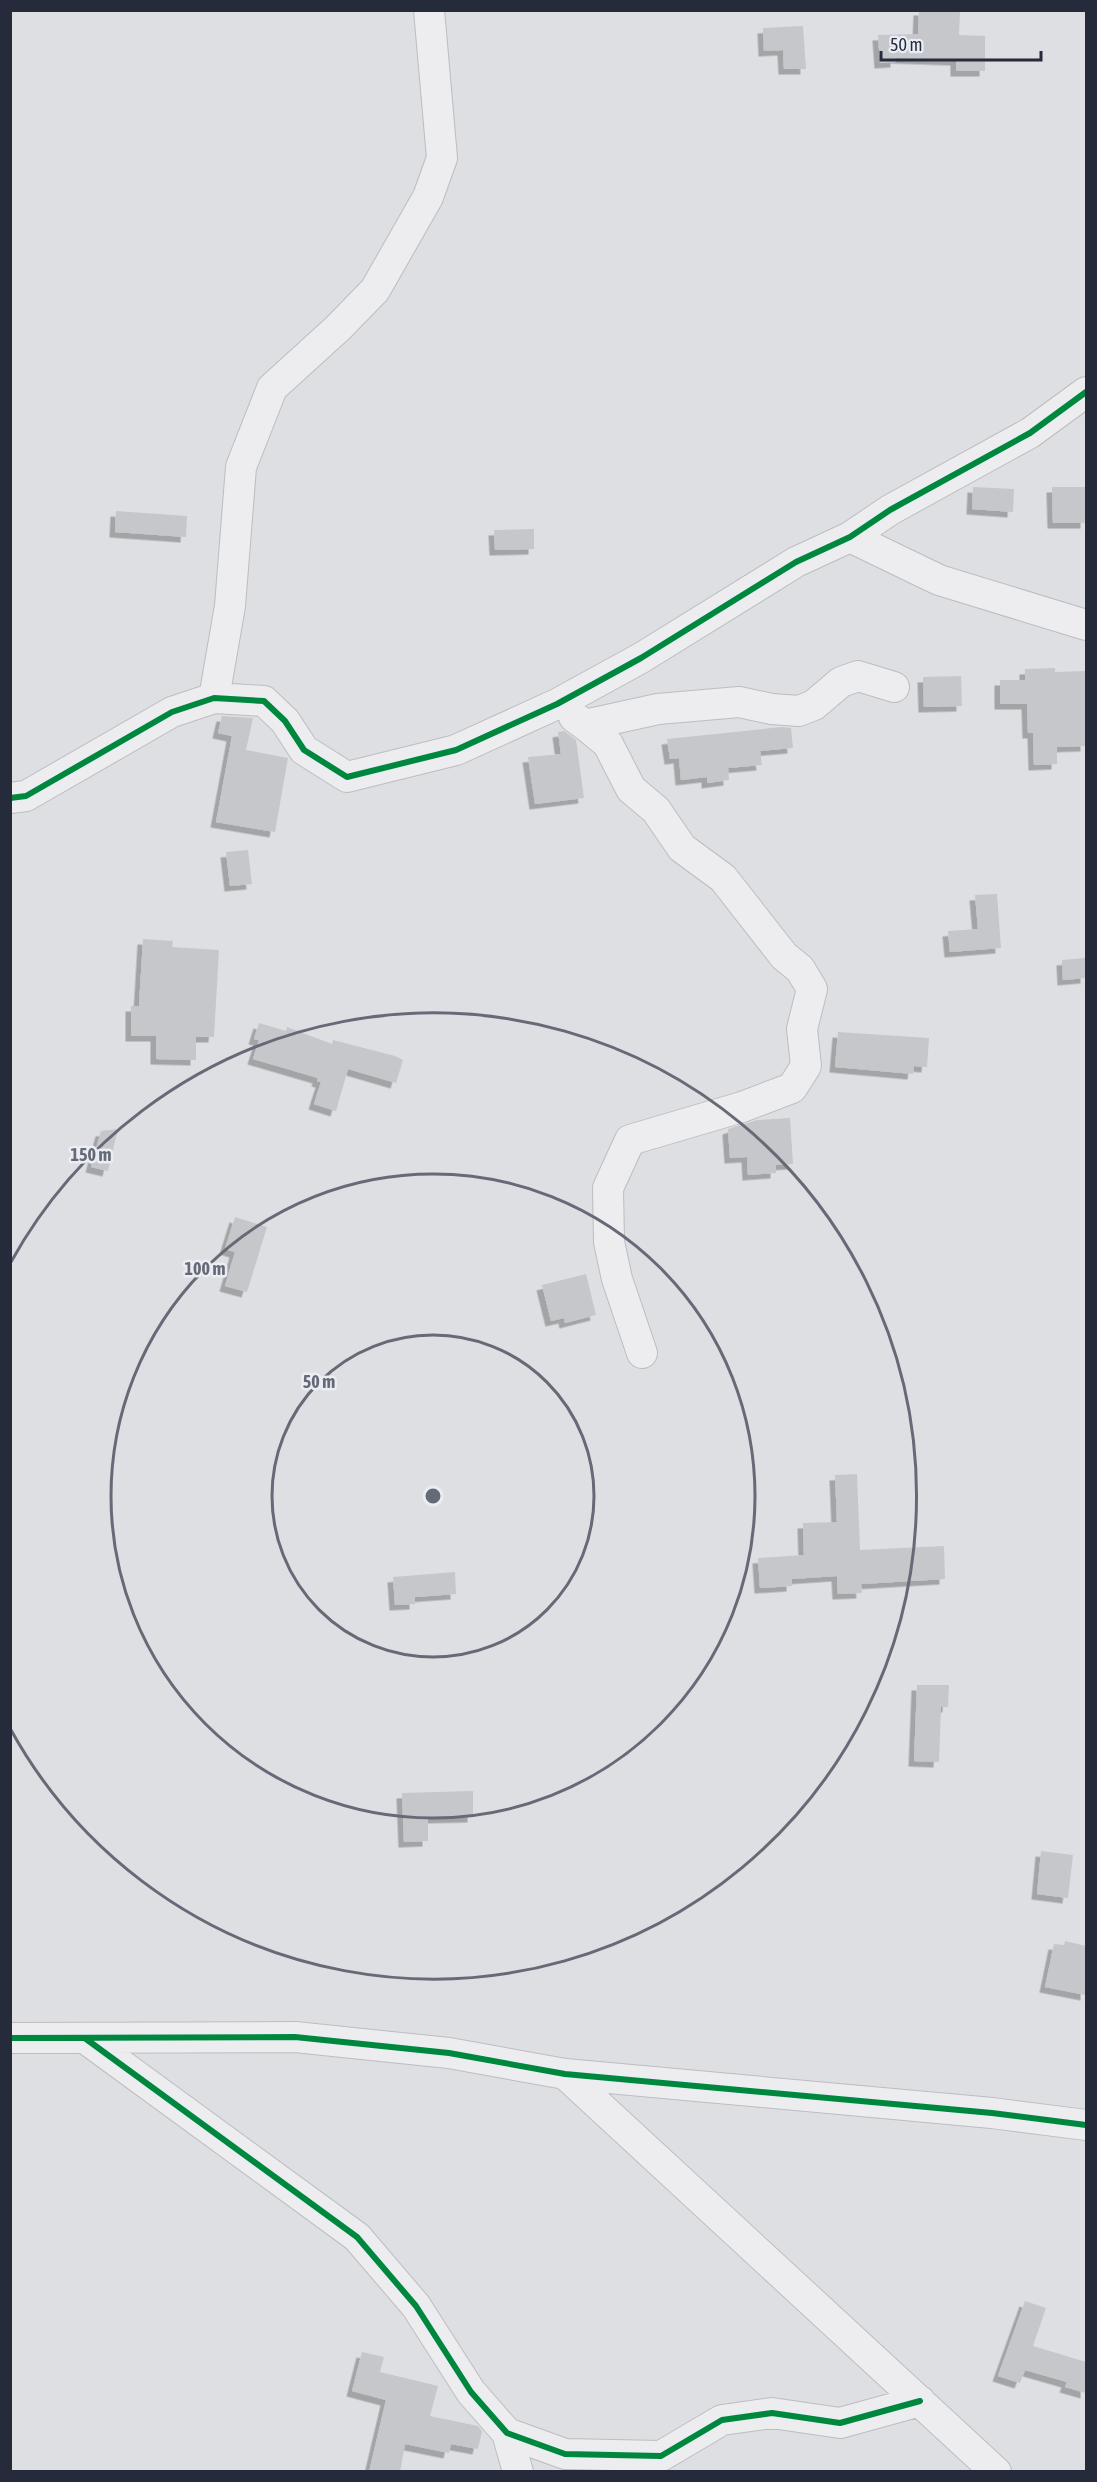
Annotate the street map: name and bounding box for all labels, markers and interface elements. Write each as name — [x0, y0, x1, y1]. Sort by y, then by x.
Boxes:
scale bar — [881, 24, 1042, 62]
text: 50 m — [890, 34, 922, 55]
text: 150 m — [71, 1144, 111, 1165]
text: 100 m — [185, 1258, 225, 1279]
text: 50 m — [303, 1371, 335, 1392]
centre of rings — [423, 1486, 443, 1506]

